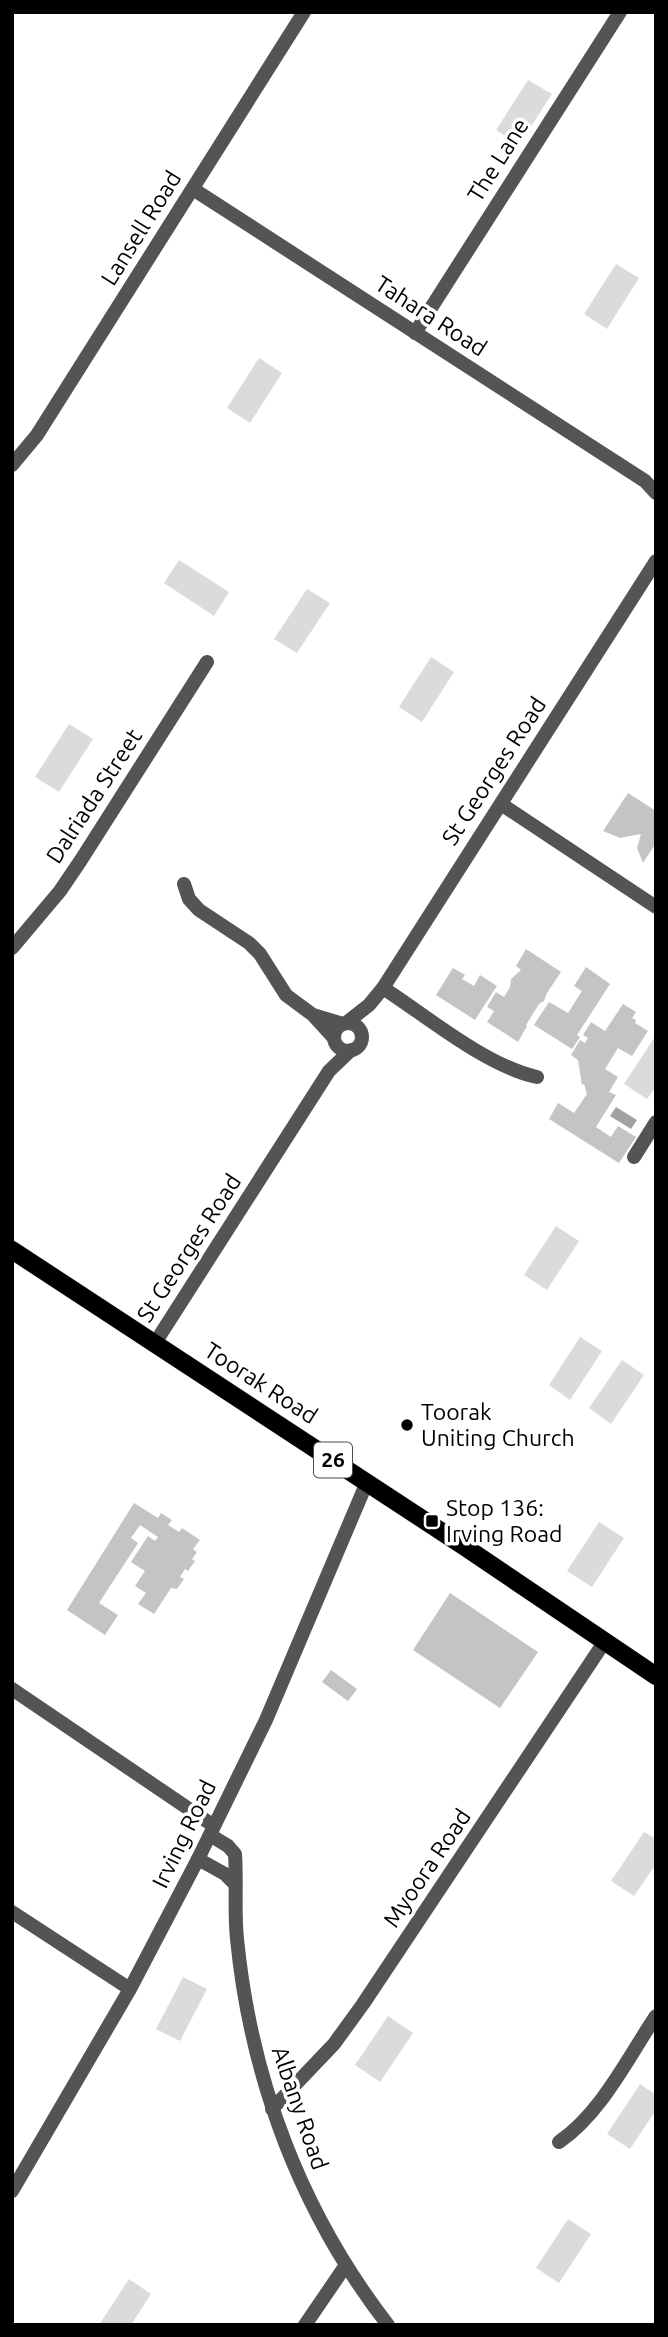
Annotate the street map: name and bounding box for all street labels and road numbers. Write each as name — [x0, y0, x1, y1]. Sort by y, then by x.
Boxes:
street label: The Lane — [462, 114, 533, 206]
street label: Lansell Road — [96, 166, 186, 289]
street label: Tahara Road — [371, 270, 492, 361]
street label: St Georges Road — [437, 692, 551, 849]
street label: Dalriada Street — [41, 724, 146, 868]
street label: St Georges Road — [132, 1169, 246, 1326]
street label: Toorak Road — [200, 1337, 322, 1428]
road number: 26 — [314, 1442, 352, 1478]
street label: Irving Road — [147, 1776, 220, 1892]
street label: Myoora Road — [378, 1804, 475, 1931]
street label: Albany Road — [268, 2043, 333, 2173]

